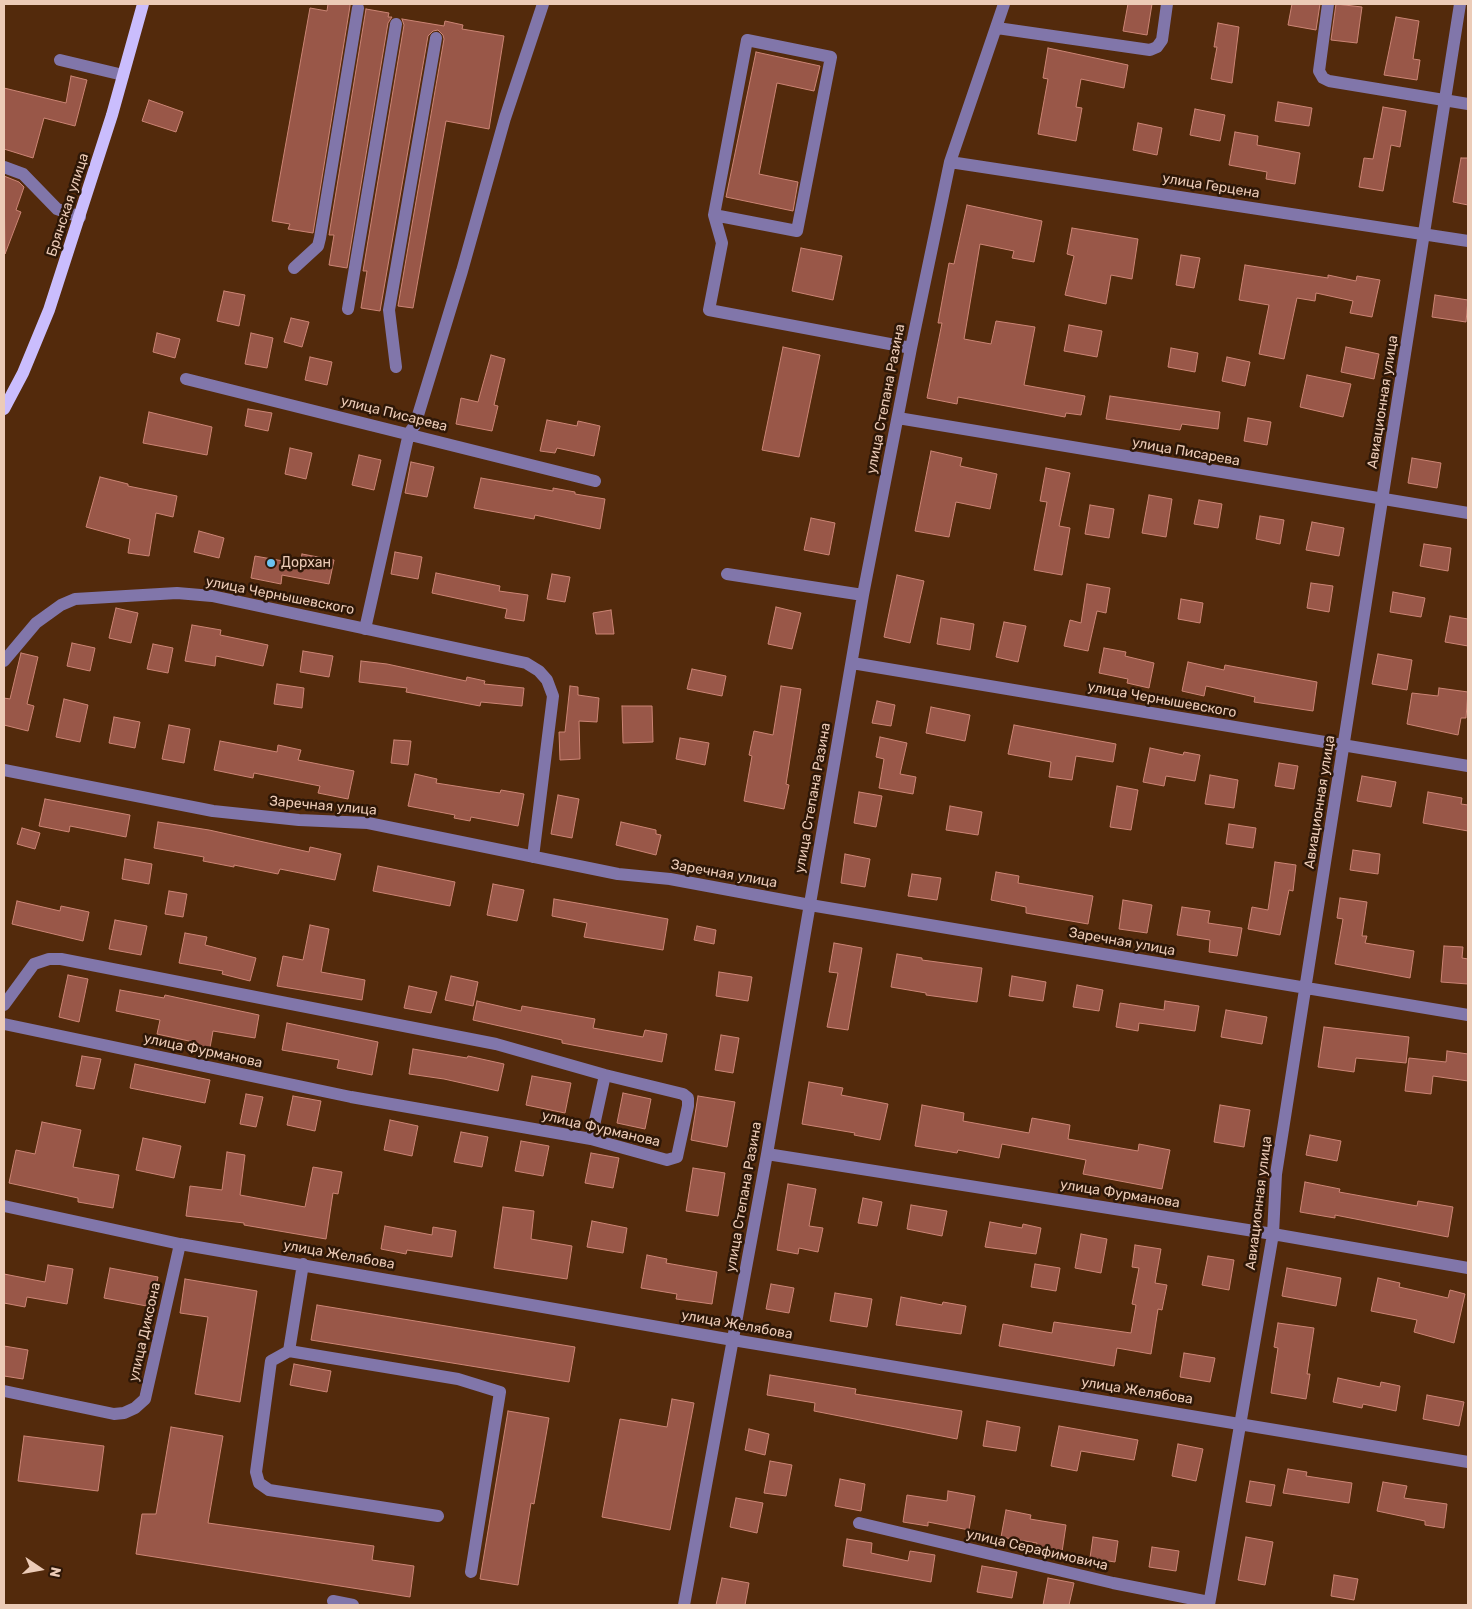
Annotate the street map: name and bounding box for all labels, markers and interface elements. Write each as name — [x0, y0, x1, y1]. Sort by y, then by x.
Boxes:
street label: Брянская улица — [43, 151, 93, 259]
street label: улица Герцена — [1161, 170, 1261, 202]
street label: улица Степана Разина — [863, 323, 909, 475]
street label: Авиационная улица — [1364, 334, 1402, 470]
street label: улица Писарева — [339, 393, 449, 435]
street label: улица Писарева — [1131, 434, 1241, 470]
place label: Дорхан — [281, 555, 331, 571]
marker: Дорхан — [265, 557, 277, 569]
street label: улица Чернышевского — [204, 573, 356, 619]
street label: улица Чернышевского — [1086, 679, 1238, 721]
street label: улица Степана Разина — [791, 722, 835, 874]
street label: Авиационная улица — [1301, 734, 1339, 870]
street label: Заречная улица — [269, 793, 377, 819]
street label: Заречная улица — [669, 856, 779, 892]
street label: Заречная улица — [1067, 924, 1177, 960]
street label: улица Фурманова — [142, 1030, 264, 1072]
street label: улица Фурманова — [540, 1107, 662, 1151]
street label: улица Степана Разина — [722, 1121, 766, 1273]
street label: Авиационная улица — [1242, 1135, 1276, 1271]
street label: улица Фурманова — [1059, 1176, 1181, 1212]
street label: улица Желябова — [282, 1237, 396, 1273]
street label: улица Диксона — [125, 1281, 165, 1383]
street label: улица Желябова — [680, 1307, 794, 1343]
street label: улица Желябова — [1080, 1374, 1194, 1408]
street label: улица Серафимовича — [965, 1526, 1109, 1574]
north arrow — [15, 1544, 65, 1594]
text: N — [46, 1566, 65, 1579]

